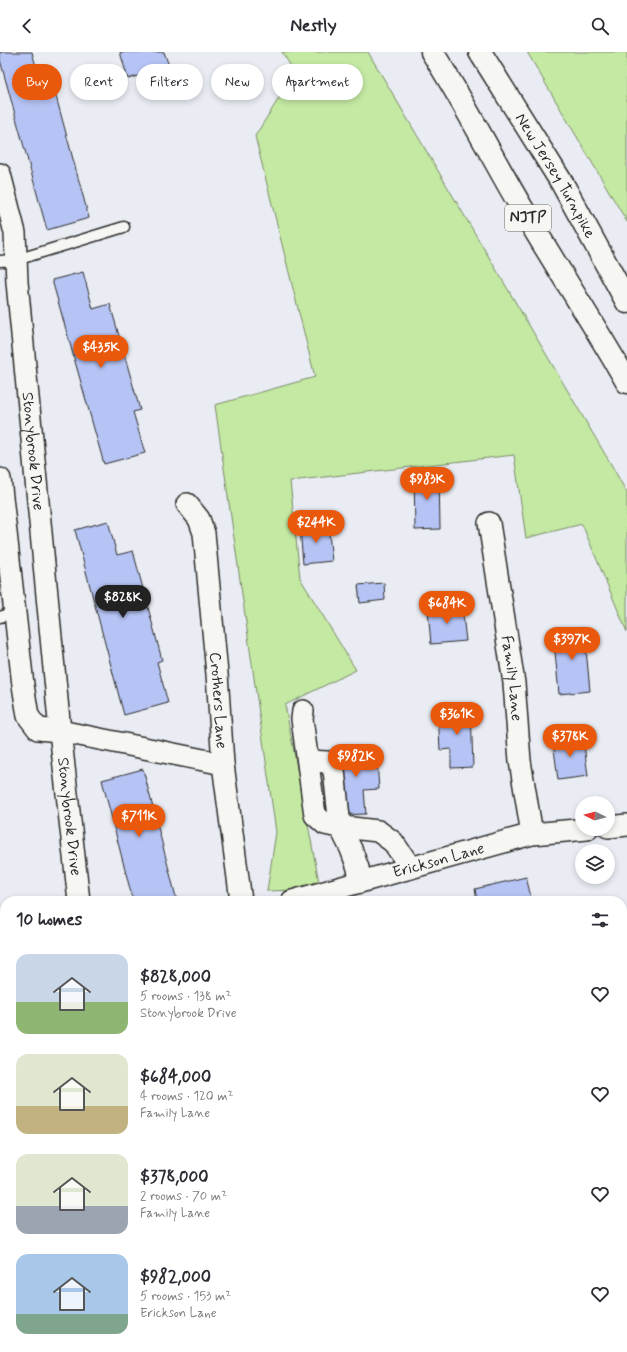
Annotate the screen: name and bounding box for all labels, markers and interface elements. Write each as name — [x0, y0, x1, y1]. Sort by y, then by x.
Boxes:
text: Nestly — [290, 14, 337, 38]
icon: back — [16, 15, 38, 37]
icon: search — [589, 15, 611, 37]
chip: Buy — [12, 64, 62, 100]
chip: Rent — [70, 64, 128, 100]
chip: Filters — [136, 64, 203, 100]
chip: New — [211, 64, 264, 100]
chip: Apartment — [272, 64, 363, 100]
street label: New Jersey Turnpike — [510, 109, 601, 242]
road number: NJTP — [505, 205, 551, 231]
pin: $435K — [73, 335, 129, 369]
text: $435K — [82, 339, 120, 356]
street label: Stonybrook Drive — [17, 391, 49, 512]
pin: $983K — [399, 467, 455, 501]
text: $983K — [409, 471, 445, 488]
pin: $244K — [288, 510, 344, 544]
text: $244K — [297, 514, 335, 531]
pin: $828K — [95, 585, 151, 619]
text: $828K — [104, 589, 142, 606]
pin: $684K — [419, 591, 475, 625]
text: $684K — [428, 595, 466, 612]
pin: $397K — [544, 627, 600, 661]
text: $397K — [553, 631, 591, 648]
street label: Family Lane — [496, 634, 527, 722]
street label: Crothers Lane — [205, 651, 232, 749]
pin: $361K — [429, 702, 485, 736]
text: $361K — [440, 706, 474, 723]
pin: $378K — [542, 724, 598, 758]
text: $378K — [552, 728, 588, 745]
pin: $982K — [328, 744, 384, 778]
text: $982K — [337, 748, 375, 765]
street label: Stonybrook Drive — [53, 756, 87, 877]
north arrow — [575, 796, 615, 836]
map controls — [575, 796, 615, 884]
pin: $711K — [111, 804, 167, 838]
text: $711K — [121, 808, 157, 825]
street label: Erickson Lane — [390, 837, 487, 883]
button: layers — [575, 844, 615, 884]
text: 10 homes — [16, 909, 82, 931]
icon: filters — [589, 909, 611, 931]
text: $828,000 — [140, 966, 211, 988]
icon: home — [48, 970, 96, 1018]
icon: heart — [589, 983, 611, 1005]
text: 5 rooms · 138 m² — [140, 988, 231, 1005]
text: Stonybrook Drive — [140, 1005, 237, 1022]
text: $684,000 — [140, 1066, 211, 1088]
icon: home — [48, 1070, 96, 1118]
icon: heart — [589, 1083, 611, 1105]
text: 4 rooms · 120 m² — [140, 1088, 233, 1105]
text: Family Lane — [140, 1105, 210, 1122]
text: $378,000 — [140, 1166, 209, 1188]
icon: home — [48, 1170, 96, 1218]
icon: heart — [589, 1183, 611, 1205]
text: 2 rooms · 70 m² — [140, 1188, 227, 1205]
text: Family Lane — [140, 1205, 210, 1222]
text: $982,000 — [140, 1266, 211, 1288]
icon: home — [48, 1270, 96, 1318]
icon: heart — [589, 1283, 611, 1305]
text: 5 rooms · 153 m² — [140, 1288, 231, 1305]
text: Erickson Lane — [140, 1305, 217, 1322]

